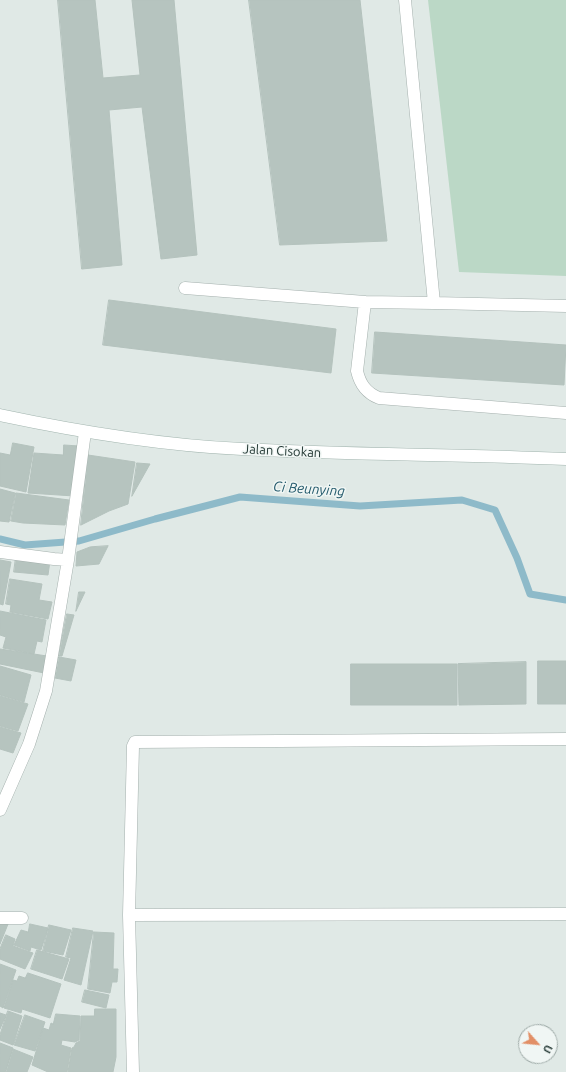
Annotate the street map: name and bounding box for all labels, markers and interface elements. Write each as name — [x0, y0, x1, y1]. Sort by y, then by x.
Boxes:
street label: Jalan Cisokan — [242, 441, 322, 461]
water label: Ci Beunying — [273, 478, 345, 500]
north arrow — [518, 1024, 558, 1064]
text: U — [541, 1043, 555, 1055]

